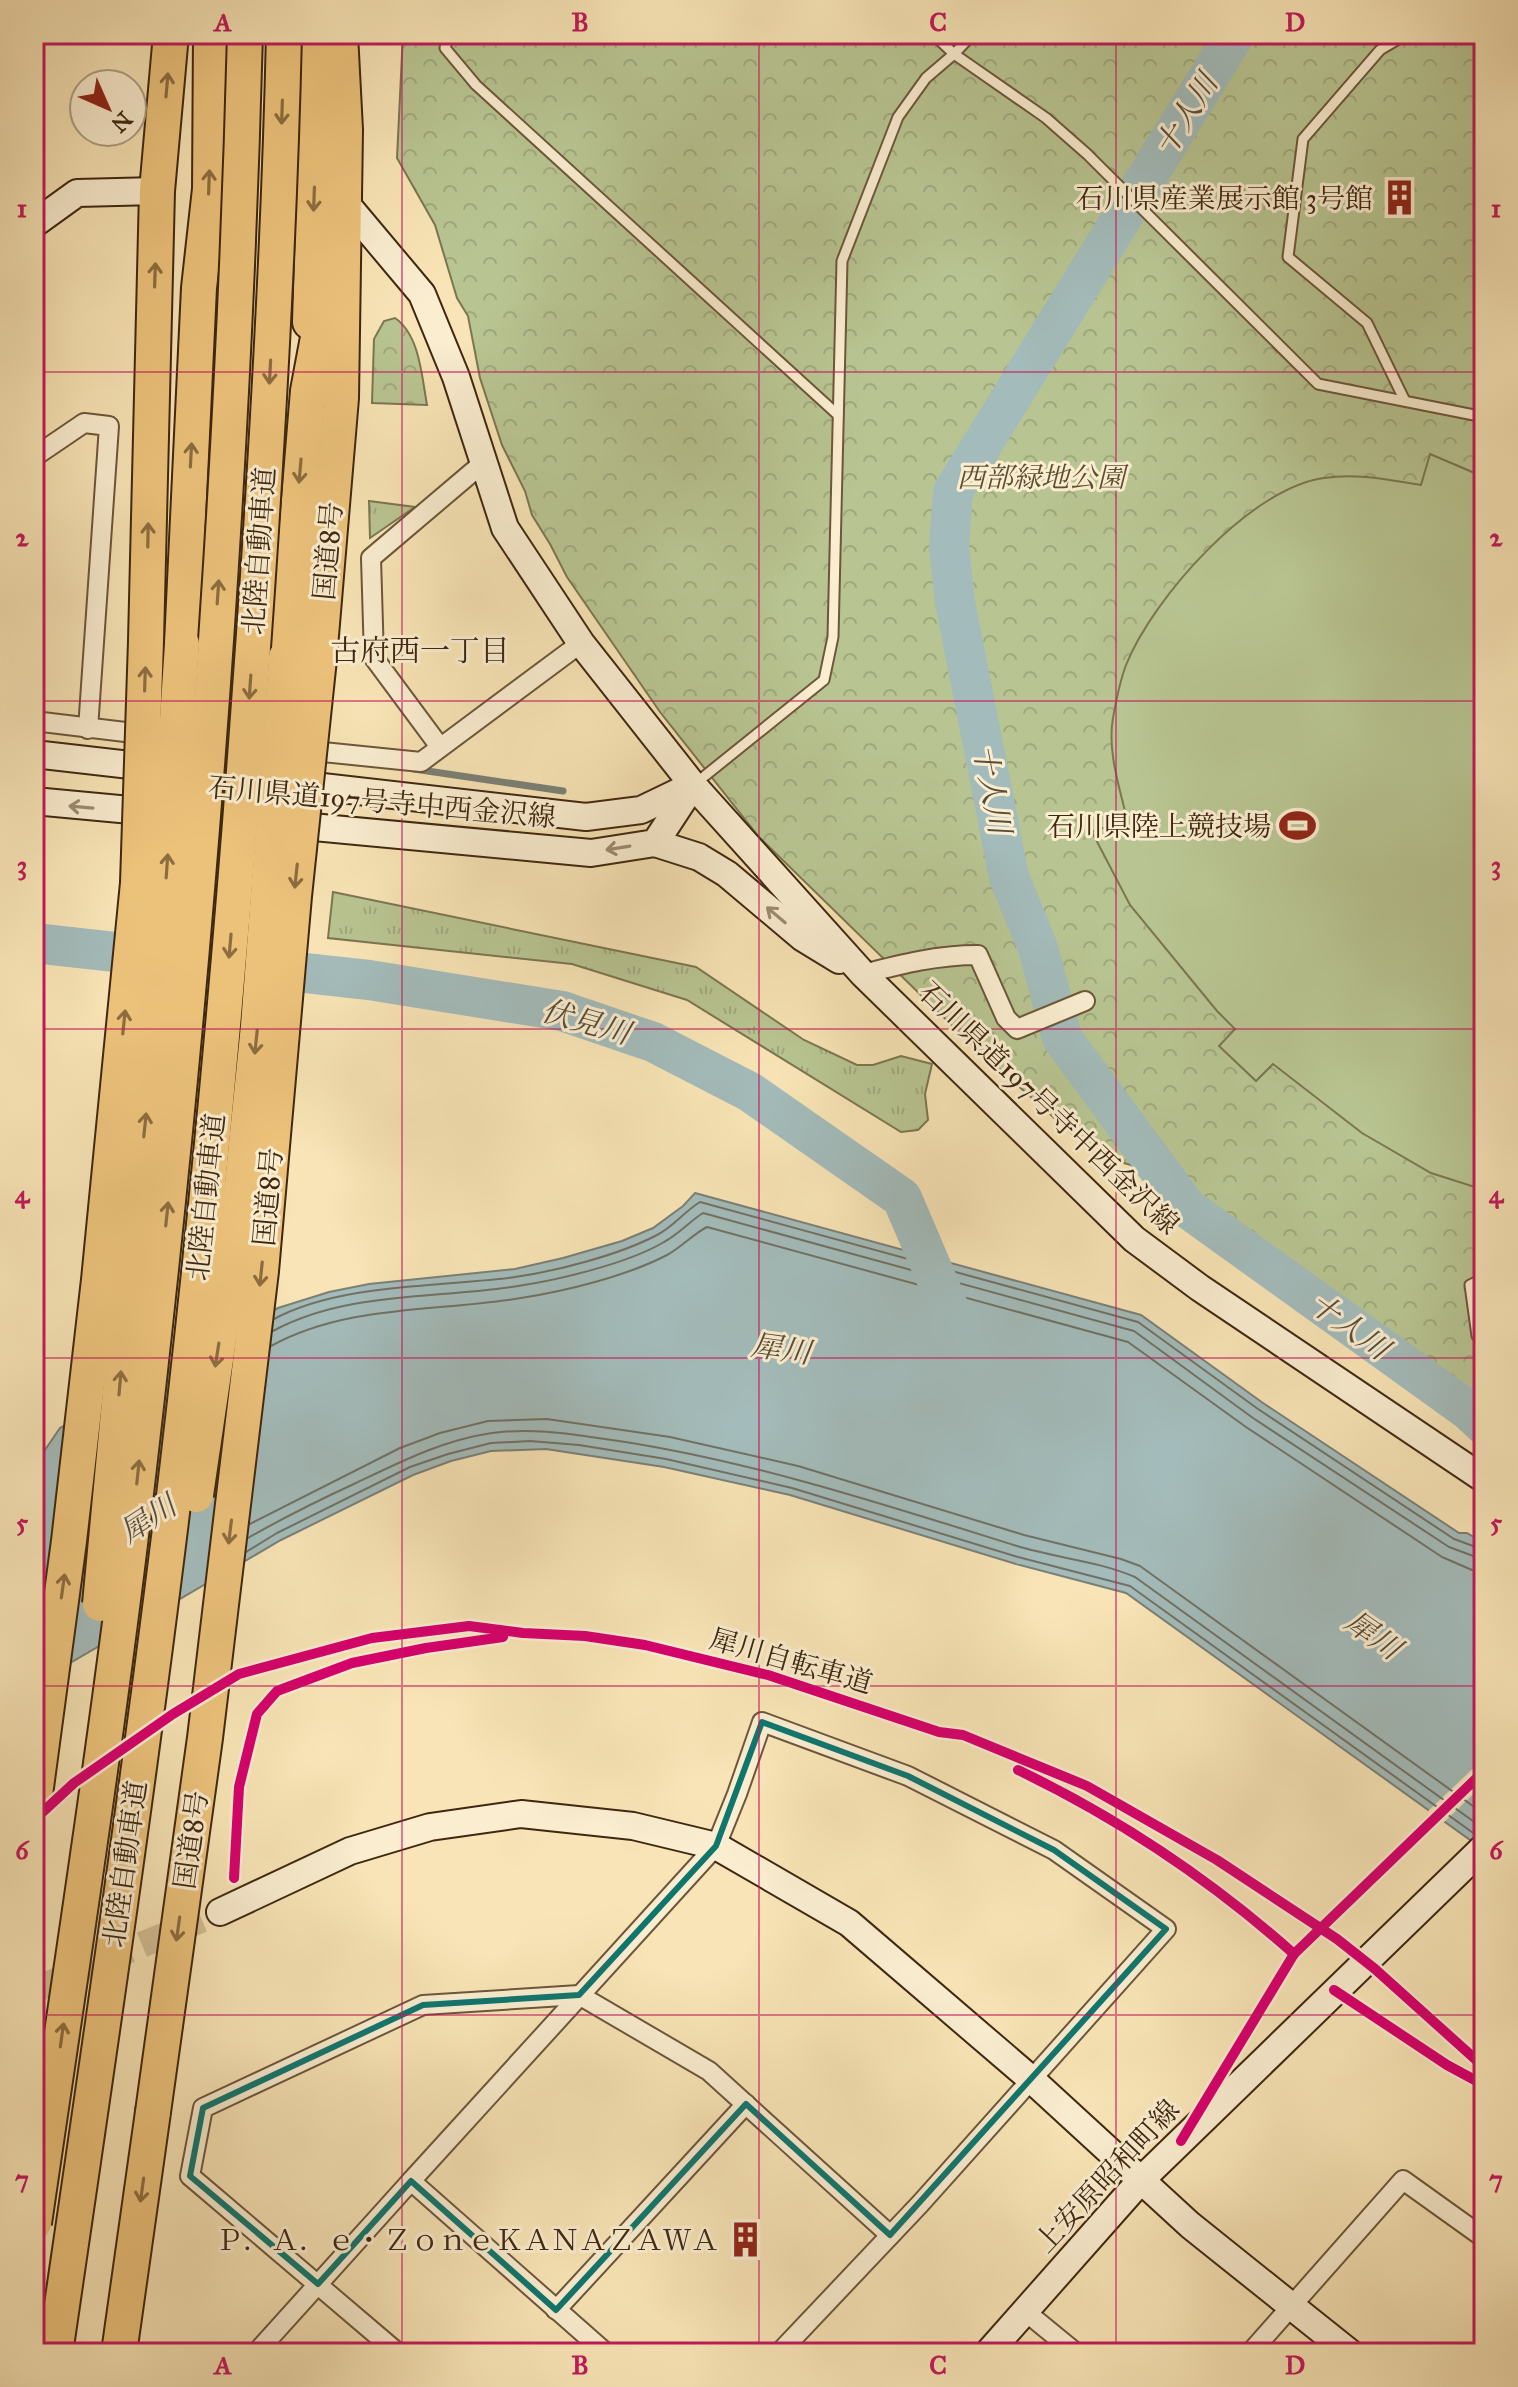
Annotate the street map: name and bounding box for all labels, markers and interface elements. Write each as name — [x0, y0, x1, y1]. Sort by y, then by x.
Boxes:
text: A — [212, 6, 232, 38]
text: B — [571, 6, 589, 38]
text: C — [929, 6, 947, 38]
text: D — [1285, 6, 1305, 38]
water label: 十人川 — [1147, 65, 1227, 163]
north arrow — [68, 68, 148, 148]
one-way arrow — [159, 72, 174, 99]
one-way arrow — [275, 98, 290, 125]
text: N — [105, 106, 138, 138]
one-way arrow — [202, 169, 217, 196]
building icon: 石川県産業展示館 3号館 — [1380, 179, 1418, 217]
place label: 石川県産業展示館 3号館 — [1076, 181, 1373, 216]
one-way arrow — [307, 185, 322, 212]
text: 1 — [17, 192, 27, 224]
text: 1 — [1491, 192, 1501, 224]
one-way arrow — [147, 262, 162, 289]
one-way arrow — [262, 358, 277, 385]
one-way arrow — [184, 442, 199, 469]
one-way arrow — [292, 457, 307, 484]
park label: 西部緑地公園 — [957, 460, 1129, 495]
street label: 北陸自動車道 — [236, 466, 282, 636]
street label: 国道8号 — [306, 500, 350, 602]
text: 2 — [16, 521, 30, 553]
text: 2 — [1490, 521, 1504, 553]
one-way arrow — [141, 522, 156, 549]
one-way arrow — [211, 579, 226, 606]
district label: 古府西一丁目 — [330, 633, 510, 669]
one-way arrow — [137, 666, 152, 693]
one-way arrow — [242, 673, 257, 700]
water label: 十人川 — [966, 741, 1019, 840]
street label: 石川県道197号寺中西金沢線 — [207, 769, 557, 835]
one-way arrow — [68, 799, 95, 814]
sports icon: 石川県陸上競技場 — [1278, 807, 1316, 845]
place label: 石川県陸上競技場 — [1047, 809, 1271, 844]
one-way arrow — [606, 842, 632, 857]
text: 3 — [17, 849, 27, 881]
text: 3 — [1491, 849, 1501, 881]
one-way arrow — [160, 853, 175, 880]
one-way arrow — [288, 862, 303, 888]
one-way arrow — [766, 906, 786, 924]
one-way arrow — [222, 932, 237, 959]
street label: 石川県道197号寺中西金沢線 — [911, 974, 1187, 1242]
water label: 伏見川 — [538, 992, 637, 1053]
one-way arrow — [117, 1009, 132, 1036]
one-way arrow — [248, 1028, 263, 1055]
one-way arrow — [137, 1112, 152, 1139]
street label: 北陸自動車道 — [180, 1112, 232, 1282]
street label: 国道8号 — [246, 1146, 290, 1248]
text: 4 — [15, 1178, 31, 1210]
text: 4 — [1489, 1178, 1505, 1210]
one-way arrow — [159, 1201, 174, 1228]
one-way arrow — [253, 1260, 268, 1287]
water label: 十人川 — [1302, 1285, 1398, 1369]
water label: 犀川 — [749, 1327, 816, 1371]
one-way arrow — [209, 1342, 224, 1367]
one-way arrow — [113, 1371, 128, 1397]
one-way arrow — [130, 1459, 145, 1486]
water label: 犀川 — [113, 1486, 185, 1550]
text: 5 — [16, 1506, 29, 1538]
text: 5 — [1490, 1506, 1503, 1538]
one-way arrow — [222, 1518, 237, 1545]
one-way arrow — [56, 1574, 71, 1600]
water label: 犀川 — [1338, 1603, 1410, 1669]
street label: 犀川自転車道 — [705, 1621, 877, 1701]
street label: 北陸自動車道 — [96, 1778, 154, 1950]
street label: 国道8号 — [167, 1789, 215, 1891]
text: 6 — [15, 1834, 30, 1866]
text: 6 — [1489, 1834, 1504, 1866]
one-way arrow — [170, 1916, 185, 1941]
one-way arrow — [55, 2023, 70, 2048]
street label: 上安原昭和町線 — [1027, 2092, 1187, 2260]
text: 7 — [15, 2163, 29, 2195]
text: 7 — [1489, 2163, 1503, 2195]
one-way arrow — [134, 2176, 149, 2202]
building icon: Ｐ．Ａ．ｅ・ＺｏｎｅＫＡＮＡＺＡＷＡ — [726, 2221, 764, 2259]
place label: Ｐ．Ａ．ｅ・ＺｏｎｅＫＡＮＡＺＡＷＡ — [215, 2223, 719, 2258]
text: A — [212, 2349, 232, 2381]
text: B — [571, 2349, 589, 2381]
text: C — [929, 2349, 947, 2381]
text: D — [1285, 2349, 1305, 2381]

